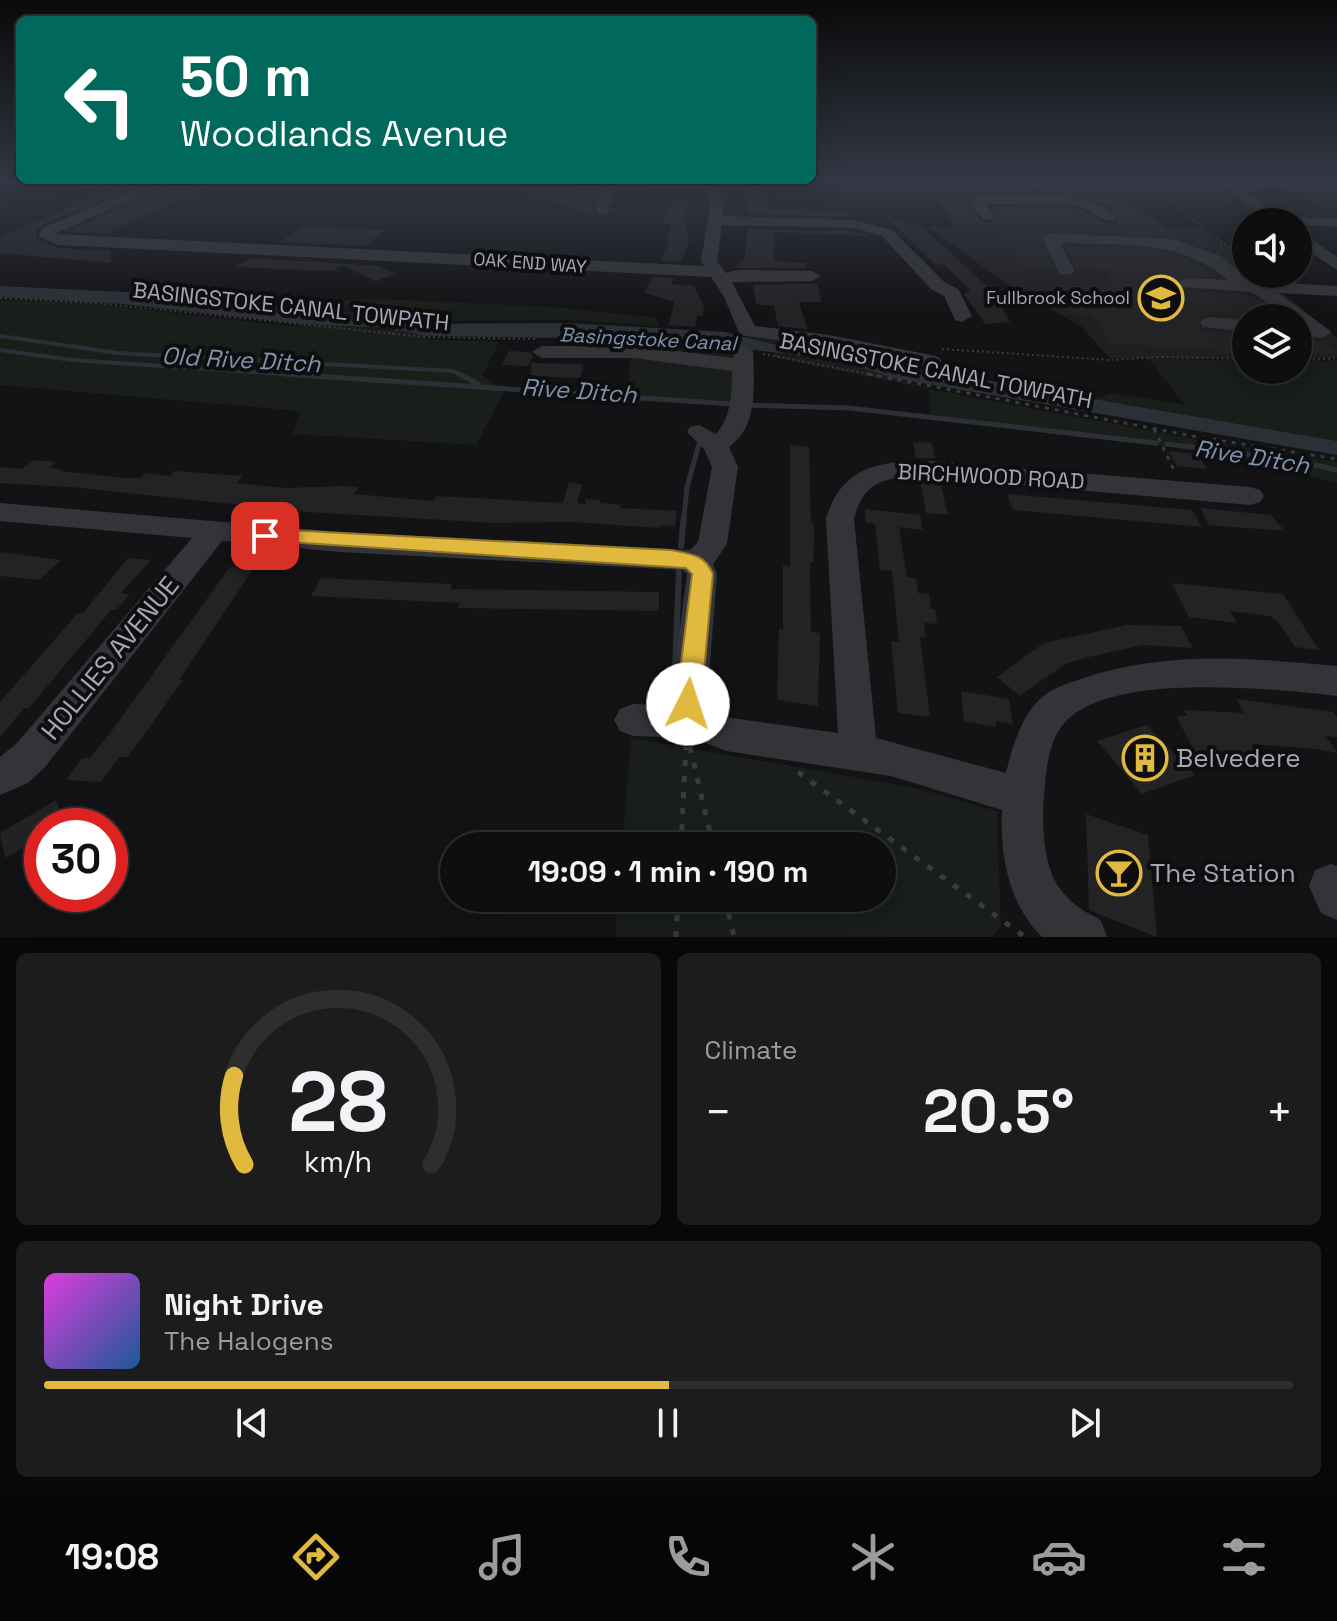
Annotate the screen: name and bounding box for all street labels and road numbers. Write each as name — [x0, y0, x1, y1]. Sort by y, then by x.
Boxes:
street label: OAK END WAY — [473, 247, 587, 278]
street label: BASINGSTOKE CANAL TOWPATH — [131, 275, 451, 337]
street label: BASINGSTOKE CANAL TOWPATH — [777, 326, 1095, 414]
street label: BIRCHWOOD ROAD — [897, 457, 1085, 495]
street label: HOLLIES AVENUE — [34, 569, 186, 747]

